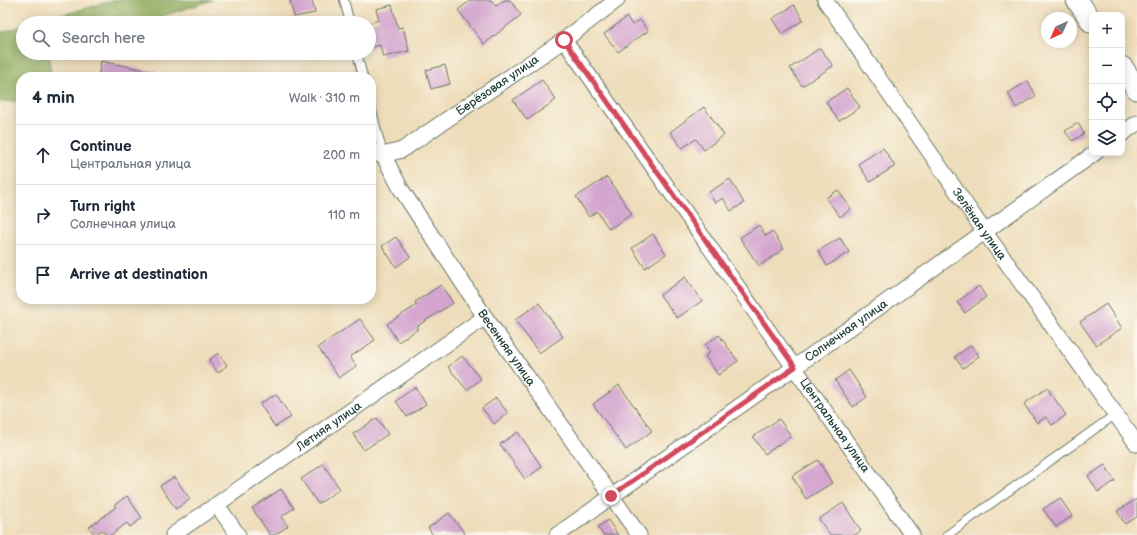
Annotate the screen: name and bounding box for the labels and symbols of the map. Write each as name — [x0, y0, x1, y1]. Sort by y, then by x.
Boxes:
north arrow — [1041, 12, 1077, 48]
route start — [555, 31, 573, 49]
street label: Берёзовая улица — [453, 52, 542, 119]
street label: Зелёная улица — [949, 185, 1009, 263]
street label: Солнечная улица — [802, 296, 891, 366]
street label: Весенняя улица — [474, 307, 538, 389]
street label: Центральная улица — [796, 375, 873, 476]
street label: Летняя улица — [293, 399, 365, 455]
route end — [602, 487, 620, 505]

